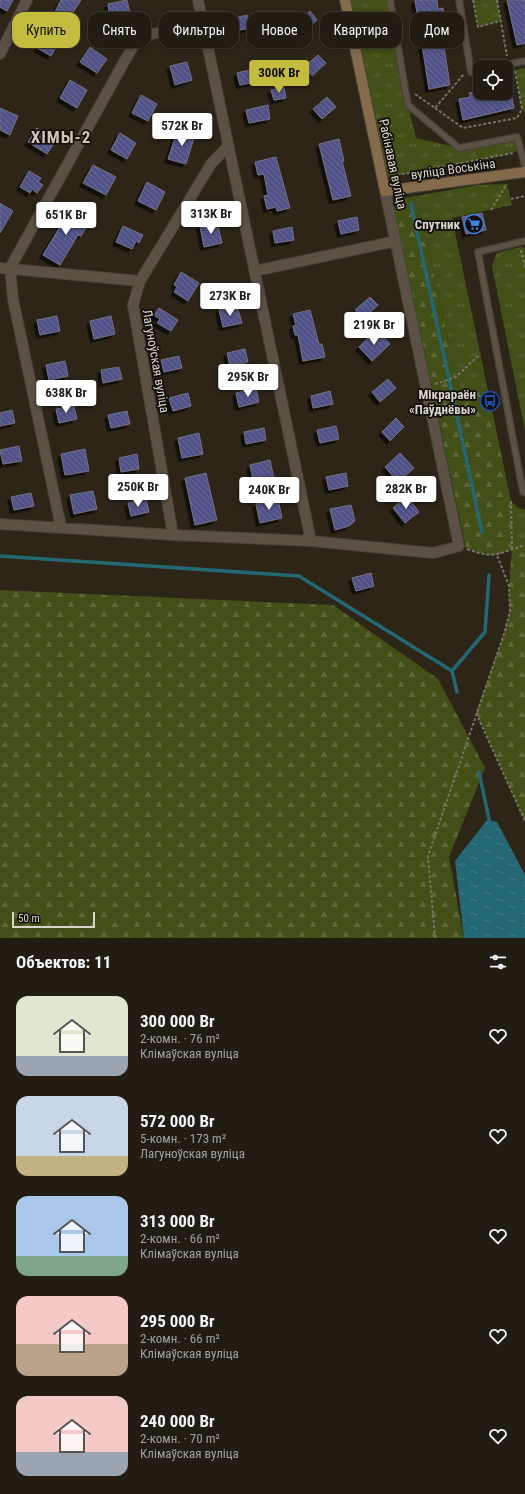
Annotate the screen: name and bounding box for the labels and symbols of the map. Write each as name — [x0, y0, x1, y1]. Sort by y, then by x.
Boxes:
pin: 300K Br — [242, 60, 316, 94]
pin: 572K Br — [145, 113, 219, 147]
street label: Рабінавая вуліца — [376, 118, 410, 210]
district label: ХІМЫ-2 — [31, 127, 91, 147]
street label: вуліца Воськіна — [410, 156, 496, 182]
pin: 313K Br — [174, 201, 248, 235]
pin: 651K Br — [29, 202, 103, 236]
supermarket icon: Спутник — [463, 213, 485, 235]
place label: Спутник — [415, 217, 460, 232]
pin: 273K Br — [193, 283, 267, 317]
street label: Лагуноўская вуліца — [140, 308, 172, 414]
pin: 219K Br — [337, 312, 411, 346]
pin: 295K Br — [211, 364, 285, 398]
pin: 638K Br — [29, 380, 103, 414]
place label: Мікрараён «Паўднёвы» — [409, 387, 476, 417]
bus stop icon: Мікрараён «Паўднёвы» — [479, 390, 501, 412]
pin: 250K Br — [101, 474, 175, 508]
pin: 282K Br — [369, 476, 443, 510]
pin: 240K Br — [232, 477, 306, 511]
scale bar — [12, 910, 95, 929]

